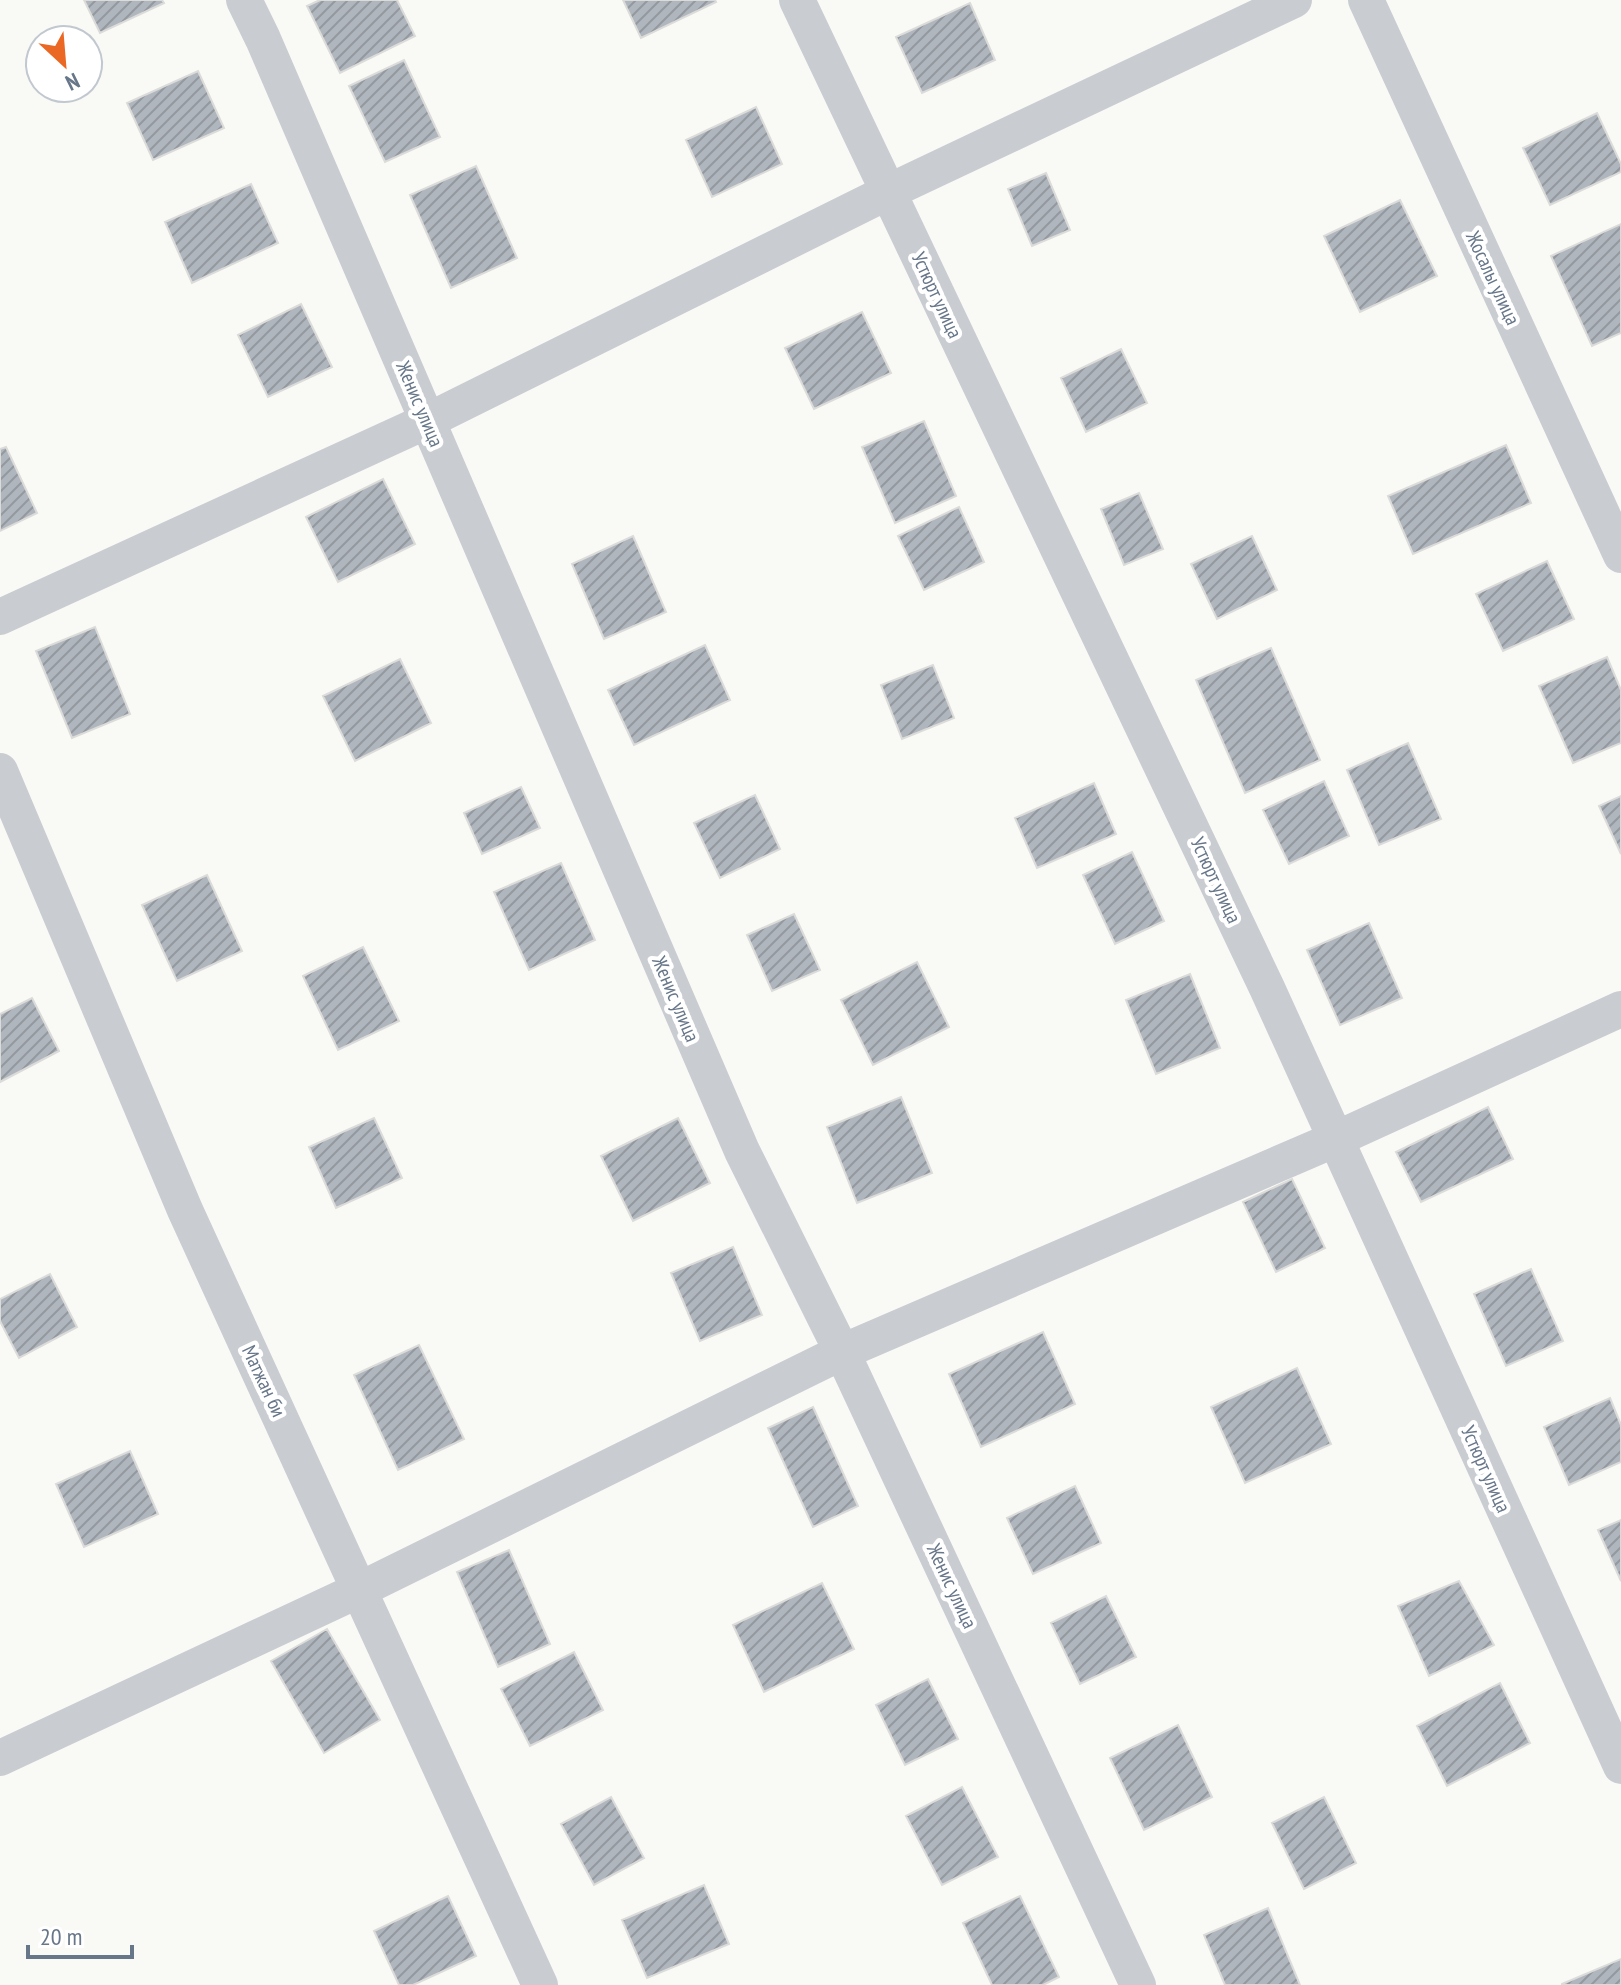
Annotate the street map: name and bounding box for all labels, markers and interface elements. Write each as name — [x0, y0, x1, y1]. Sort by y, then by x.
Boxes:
north arrow — [24, 24, 104, 104]
text: N — [61, 67, 84, 97]
street label: Жосалы улица — [1460, 226, 1526, 329]
street label: Устюрт улица — [906, 248, 968, 342]
street label: Женис улица — [390, 356, 450, 451]
street label: Устюрт улица — [1185, 833, 1247, 927]
street label: Женис улица — [646, 951, 706, 1046]
street label: Матжан би — [236, 1341, 292, 1421]
street label: Устюрт улица — [1455, 1422, 1517, 1516]
street label: Женис улица — [921, 1539, 983, 1633]
scale bar — [28, 1909, 132, 1959]
text: 20 m — [40, 1921, 82, 1952]

